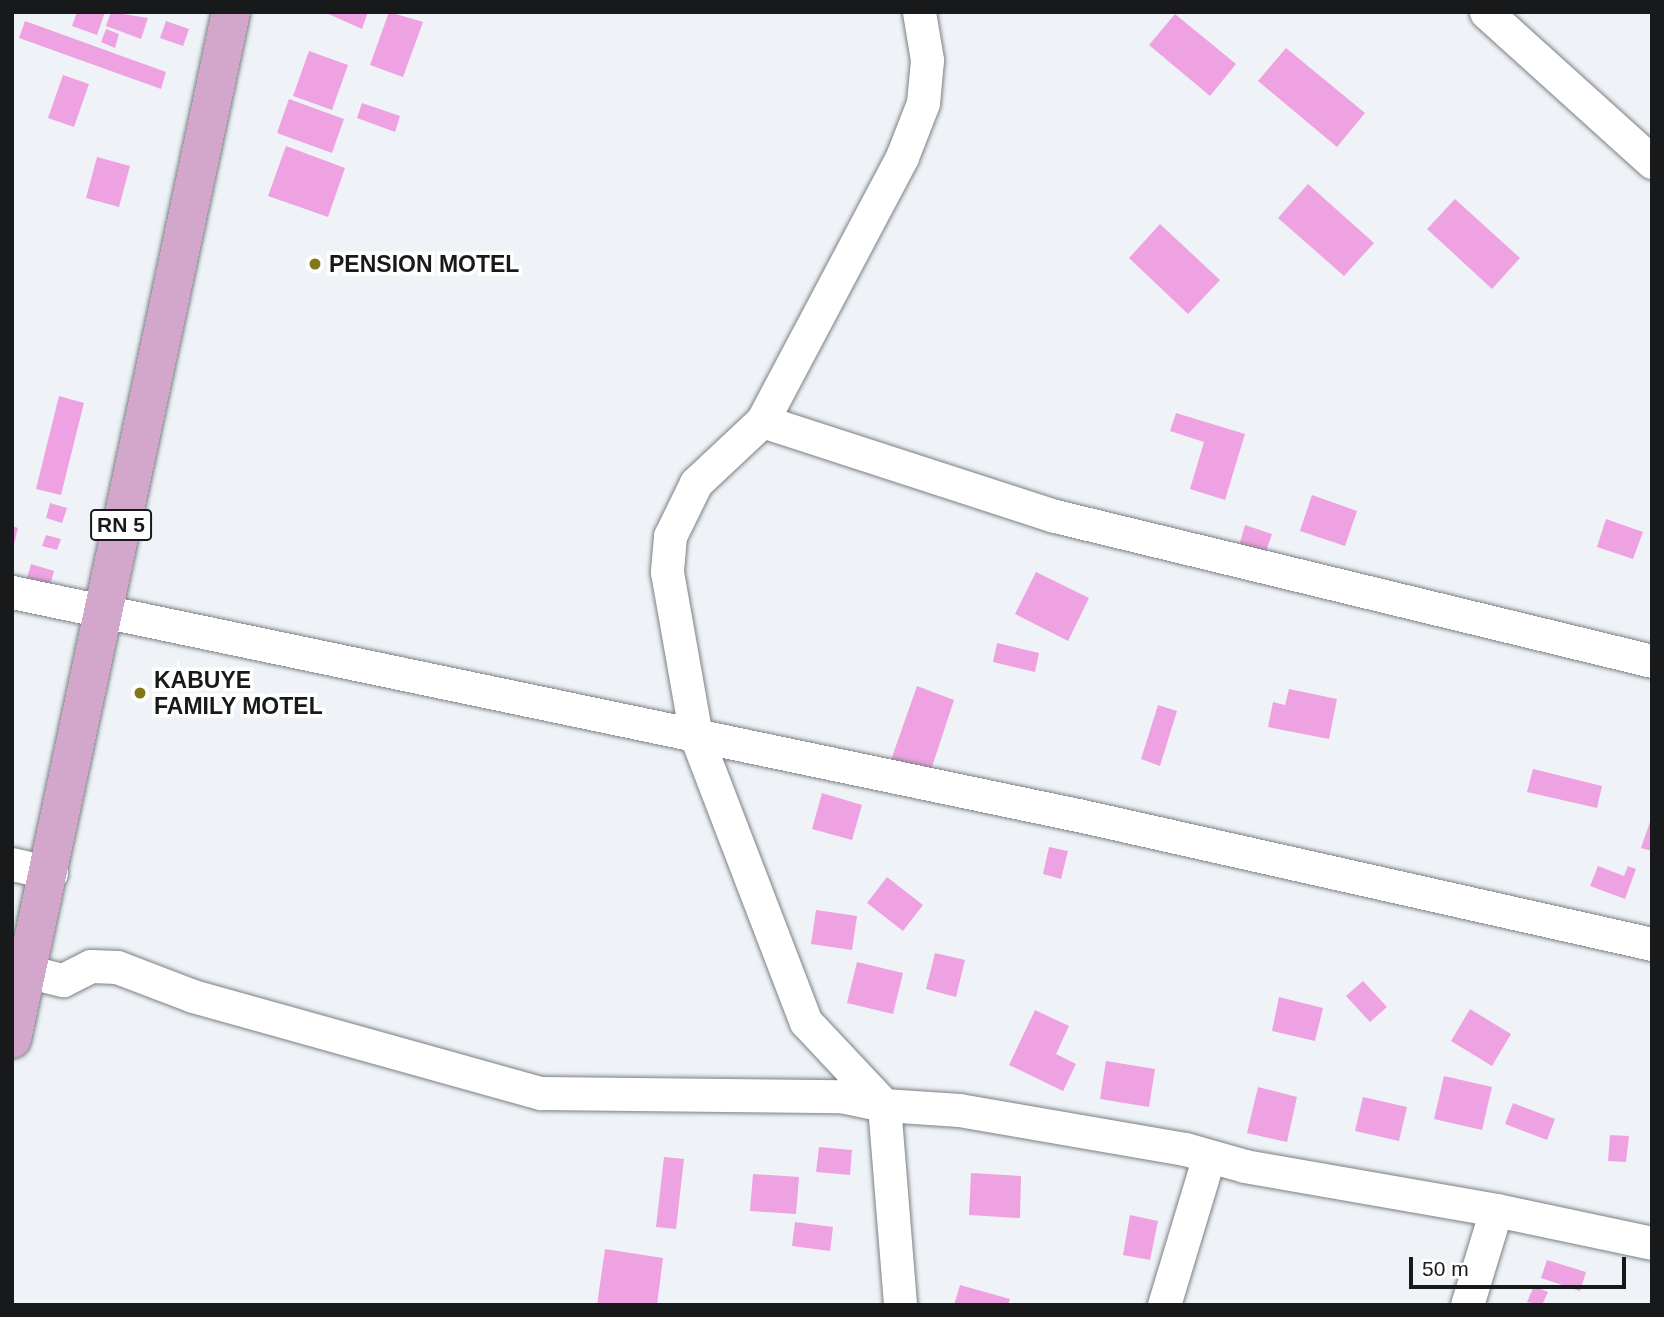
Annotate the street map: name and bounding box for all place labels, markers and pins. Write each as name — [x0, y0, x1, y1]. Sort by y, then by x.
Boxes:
place label: PENSION MOTEL — [329, 250, 519, 278]
marker: PENSION MOTEL — [307, 256, 323, 272]
place label: KABUYE FAMILY MOTEL — [154, 666, 323, 720]
marker: KABUYE FAMILY MOTEL — [132, 685, 148, 701]

